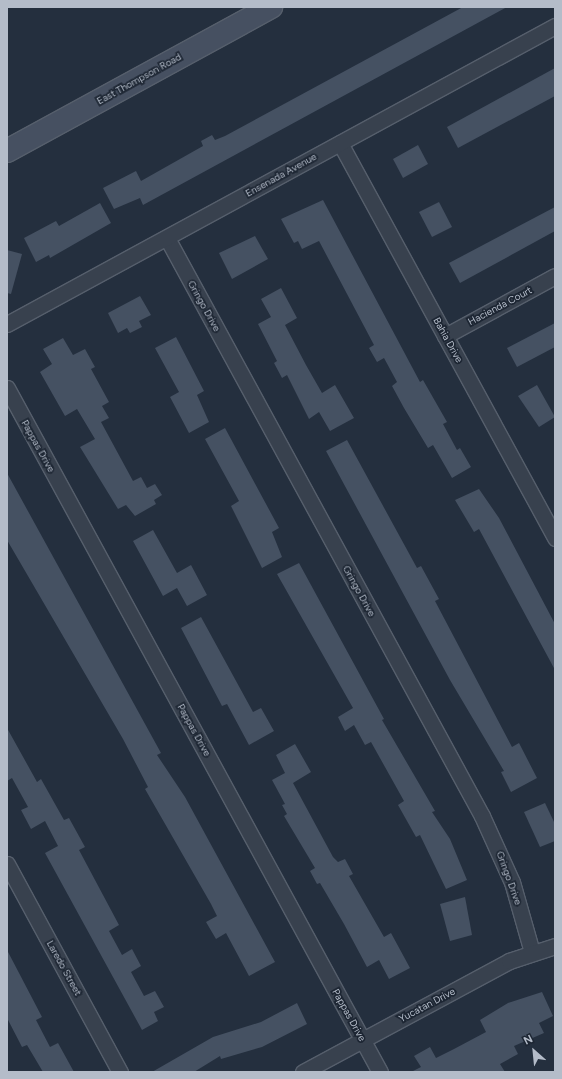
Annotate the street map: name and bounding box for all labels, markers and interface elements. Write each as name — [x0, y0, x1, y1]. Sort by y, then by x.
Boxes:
street label: East Thompson Road — [95, 51, 183, 107]
street label: Ensenada Avenue — [243, 150, 319, 200]
street label: Gringo Drive — [185, 279, 223, 333]
street label: Hacienda Court — [466, 284, 534, 328]
street label: Bahia Drive — [431, 315, 465, 365]
street label: Pappas Drive — [19, 418, 57, 474]
street label: Gringo Drive — [340, 564, 378, 618]
street label: Pappas Drive — [175, 702, 213, 758]
street label: Gringo Drive — [494, 850, 524, 906]
street label: Laredo Street — [44, 938, 84, 998]
street label: Yucatan Drive — [397, 985, 457, 1025]
street label: Pappas Drive — [330, 987, 368, 1043]
north arrow — [514, 1031, 554, 1071]
text: N — [522, 1032, 535, 1048]

